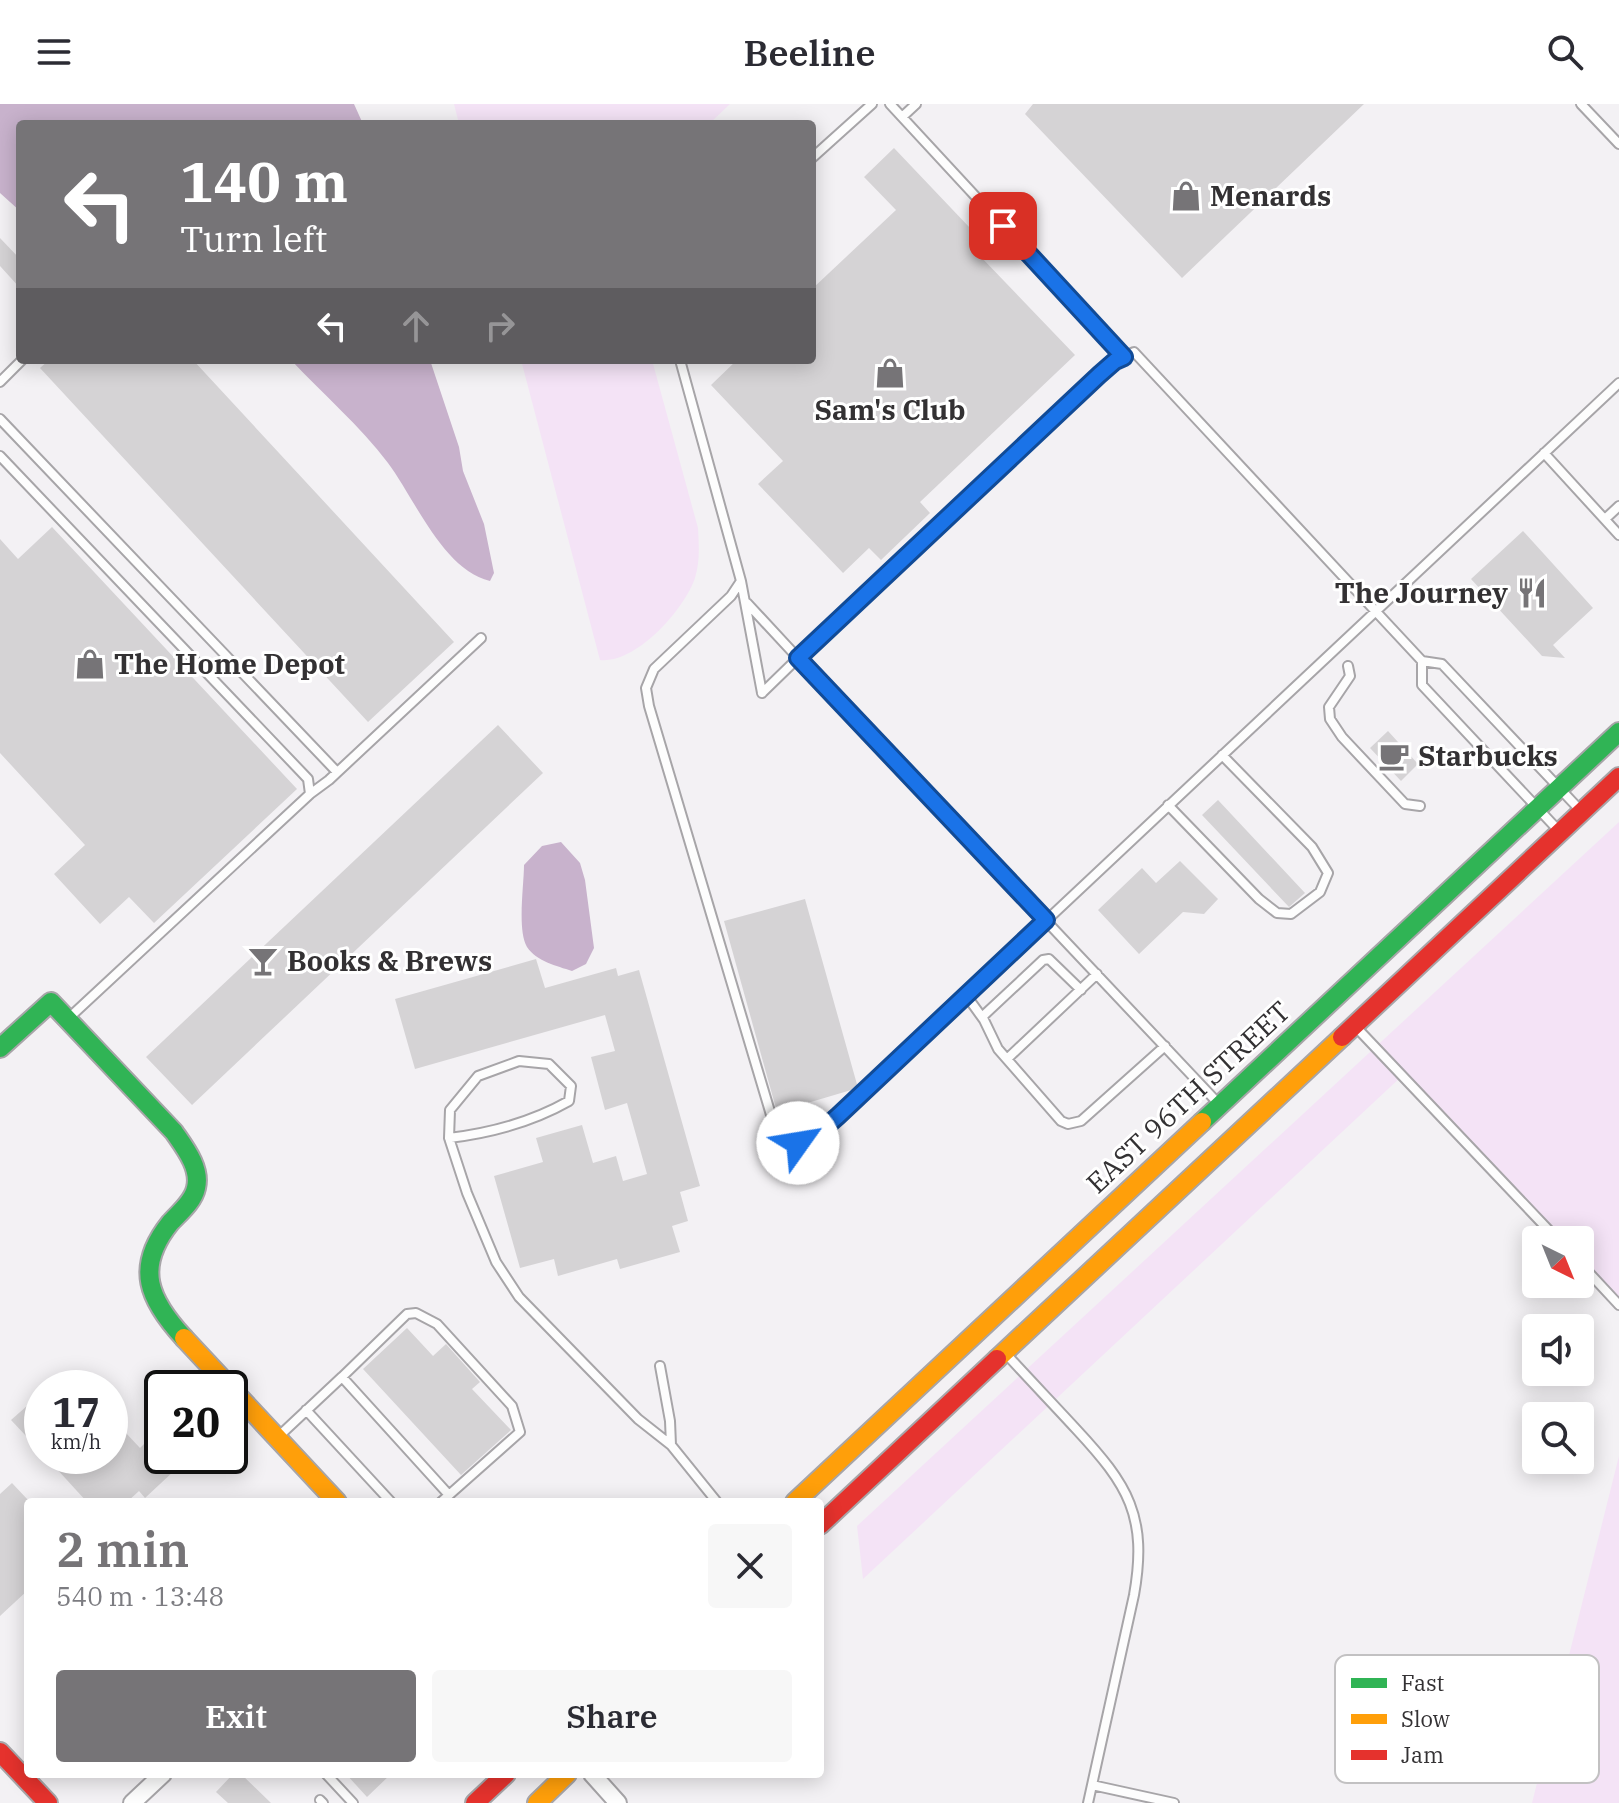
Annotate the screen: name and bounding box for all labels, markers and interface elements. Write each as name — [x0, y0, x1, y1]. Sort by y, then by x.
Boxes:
text: Beeline — [744, 29, 875, 76]
icon: menu — [32, 30, 76, 74]
icon: search — [1543, 30, 1587, 74]
text: 140 m — [180, 145, 348, 217]
icon: left — [48, 152, 152, 256]
place label: Menards — [1210, 177, 1331, 214]
shop icon: Menards — [1169, 179, 1203, 213]
pin — [969, 192, 1037, 260]
icon: arrive — [981, 204, 1025, 248]
text: Turn left — [180, 215, 327, 262]
icon: left — [310, 304, 354, 348]
icon: ahead — [394, 304, 438, 348]
icon: right — [478, 304, 522, 348]
shop icon: Sam's Club — [873, 356, 907, 390]
place label: Sam's Club — [814, 391, 966, 428]
place label: The Journey — [1335, 574, 1508, 611]
restaurant icon: The Journey — [1515, 576, 1549, 610]
place label: The Home Depot — [114, 645, 345, 682]
shop icon: The Home Depot — [73, 647, 107, 681]
place label: Starbucks — [1418, 737, 1558, 774]
cafe icon: Starbucks — [1377, 739, 1411, 773]
place label: Books & Brews — [287, 942, 492, 979]
bar icon: Books & Brews — [246, 944, 280, 978]
street label: EAST 96TH STREET — [1078, 992, 1297, 1201]
position arrow — [756, 1101, 840, 1185]
north arrow — [1522, 1226, 1594, 1298]
map controls — [1522, 1226, 1594, 1474]
button: sound — [1522, 1314, 1594, 1386]
speed limit sign: 20 — [144, 1370, 248, 1474]
text: 17 — [52, 1386, 100, 1438]
button: search — [1522, 1402, 1594, 1474]
text: km/h — [51, 1428, 101, 1455]
text: 2 min — [56, 1518, 189, 1580]
button: close — [708, 1524, 792, 1608]
text: 540 m · 13:48 — [56, 1579, 224, 1613]
legend — [1335, 1655, 1599, 1783]
text: Fast — [1401, 1668, 1444, 1697]
button: Exit — [56, 1670, 416, 1762]
button: Share — [432, 1670, 792, 1762]
text: Slow — [1401, 1704, 1450, 1733]
text: Jam — [1401, 1740, 1444, 1769]

